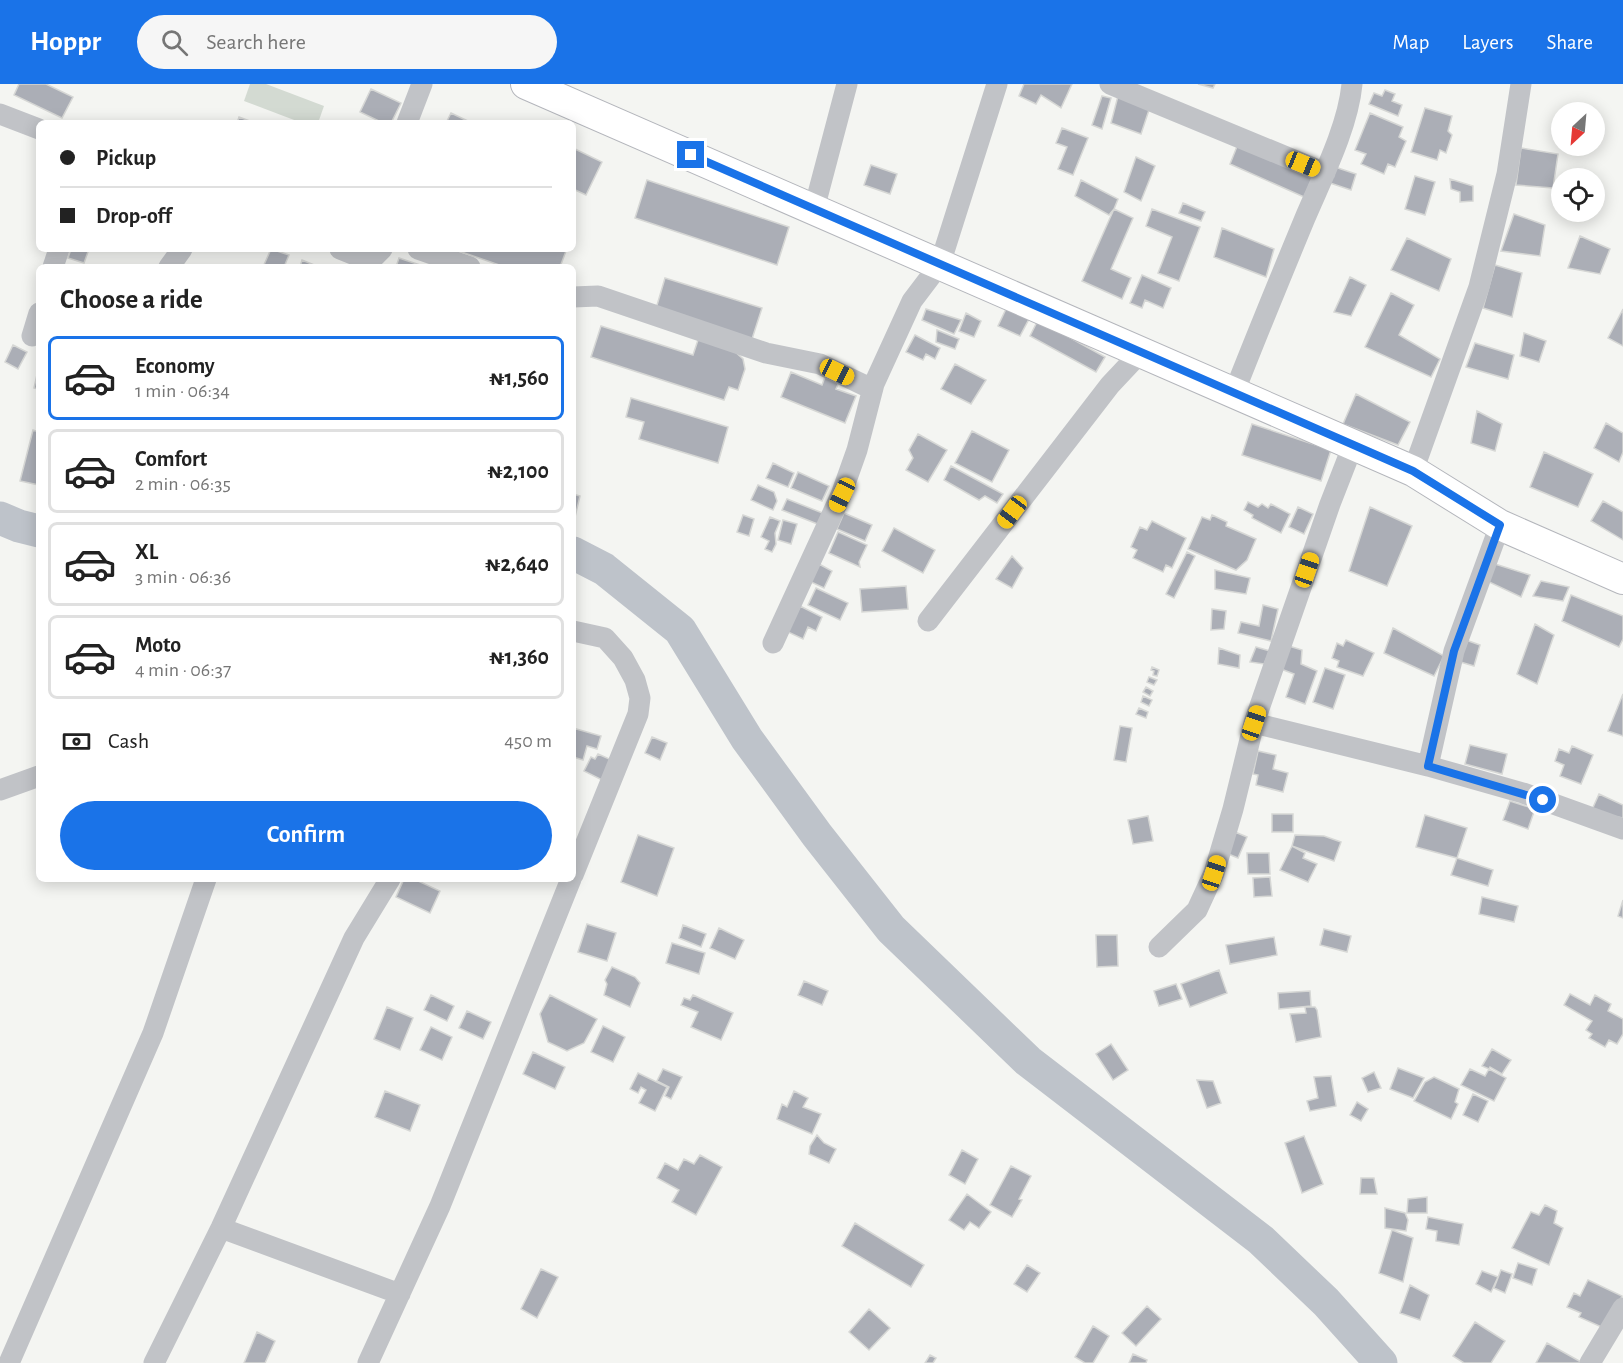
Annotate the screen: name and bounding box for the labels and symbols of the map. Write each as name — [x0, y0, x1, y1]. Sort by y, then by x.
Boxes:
north arrow — [1551, 102, 1605, 156]
route end — [677, 141, 704, 168]
car — [1283, 149, 1323, 179]
car — [817, 356, 857, 388]
car — [826, 475, 858, 515]
car — [994, 492, 1030, 532]
car — [1293, 550, 1321, 590]
car — [1240, 703, 1268, 743]
route start — [1529, 786, 1556, 813]
car — [1200, 853, 1228, 893]

